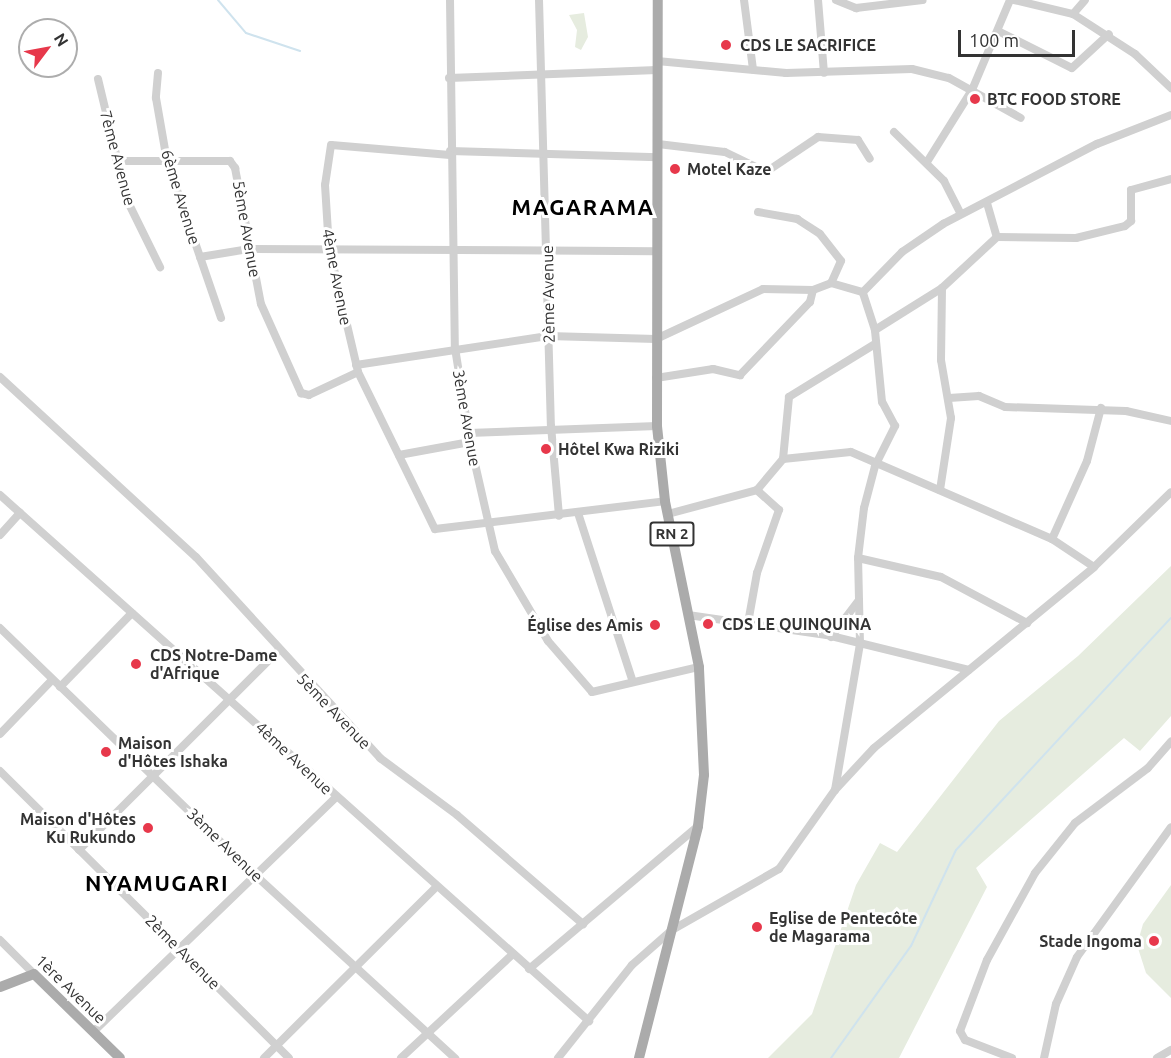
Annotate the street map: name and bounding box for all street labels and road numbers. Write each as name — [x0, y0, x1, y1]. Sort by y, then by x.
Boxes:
street label: 7ème Avenue — [96, 108, 140, 208]
street label: 6ème Avenue — [157, 147, 205, 247]
street label: 5ème Avenue — [229, 179, 265, 279]
street label: 4ème Avenue — [318, 227, 356, 327]
street label: 2ème Avenue — [538, 245, 558, 343]
street label: 3ème Avenue — [449, 368, 485, 468]
road number: RN 2 — [648, 522, 696, 546]
street label: 5ème Avenue — [293, 669, 375, 753]
street label: 4ème Avenue — [252, 718, 336, 798]
street label: 3ème Avenue — [183, 804, 267, 886]
street label: 2ème Avenue — [142, 911, 224, 993]
street label: 1ère Avenue — [32, 951, 110, 1027]

